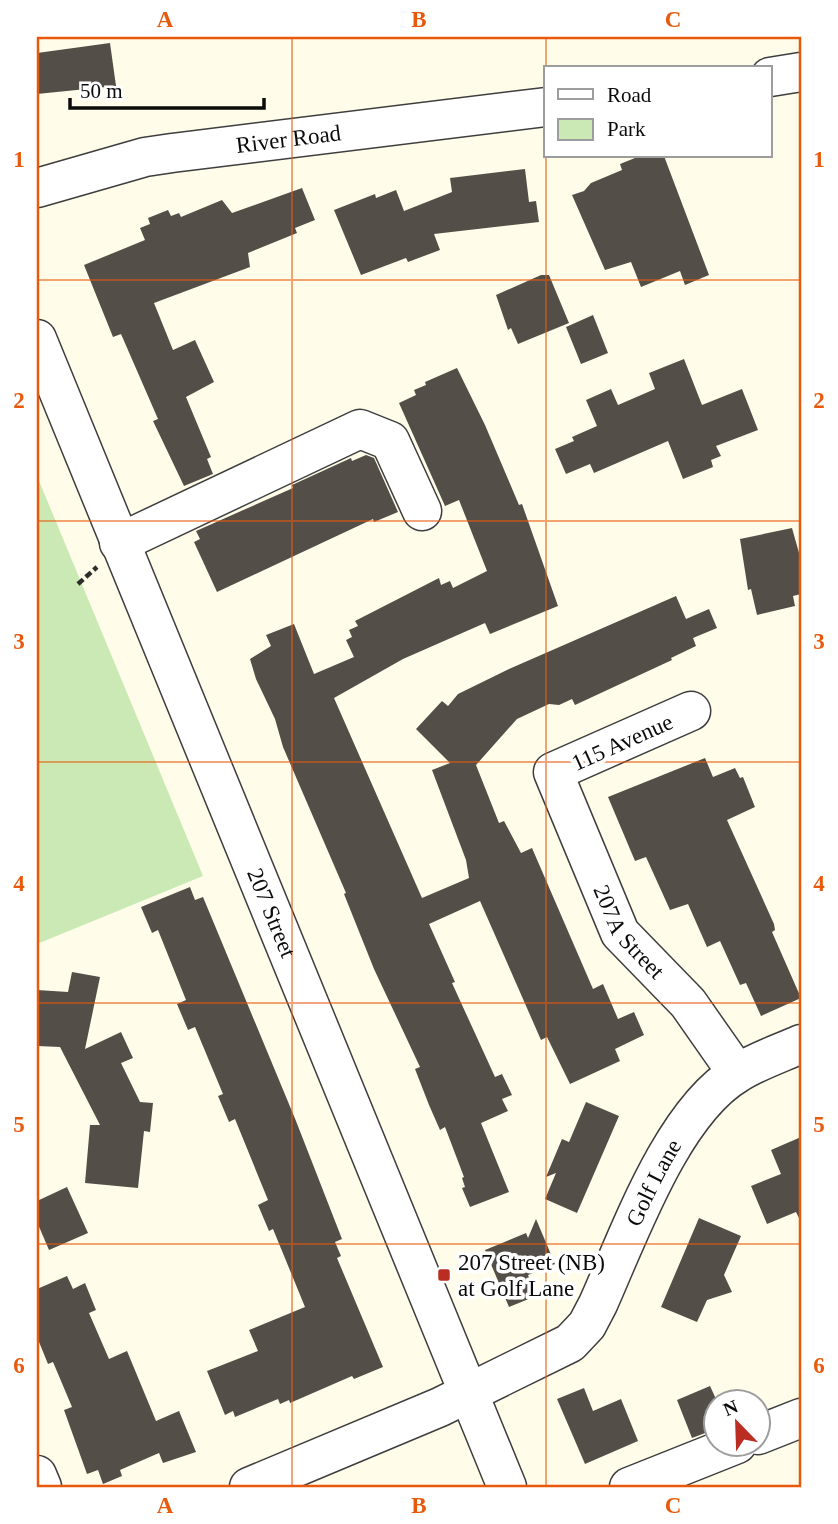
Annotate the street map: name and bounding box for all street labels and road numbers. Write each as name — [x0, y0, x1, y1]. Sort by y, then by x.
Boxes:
street label: River Road — [235, 120, 343, 158]
street label: 115 Avenue — [568, 709, 677, 776]
street label: 207 Street — [242, 865, 301, 962]
street label: 207A Street — [588, 881, 670, 984]
street label: Golf Lane — [621, 1135, 686, 1230]

